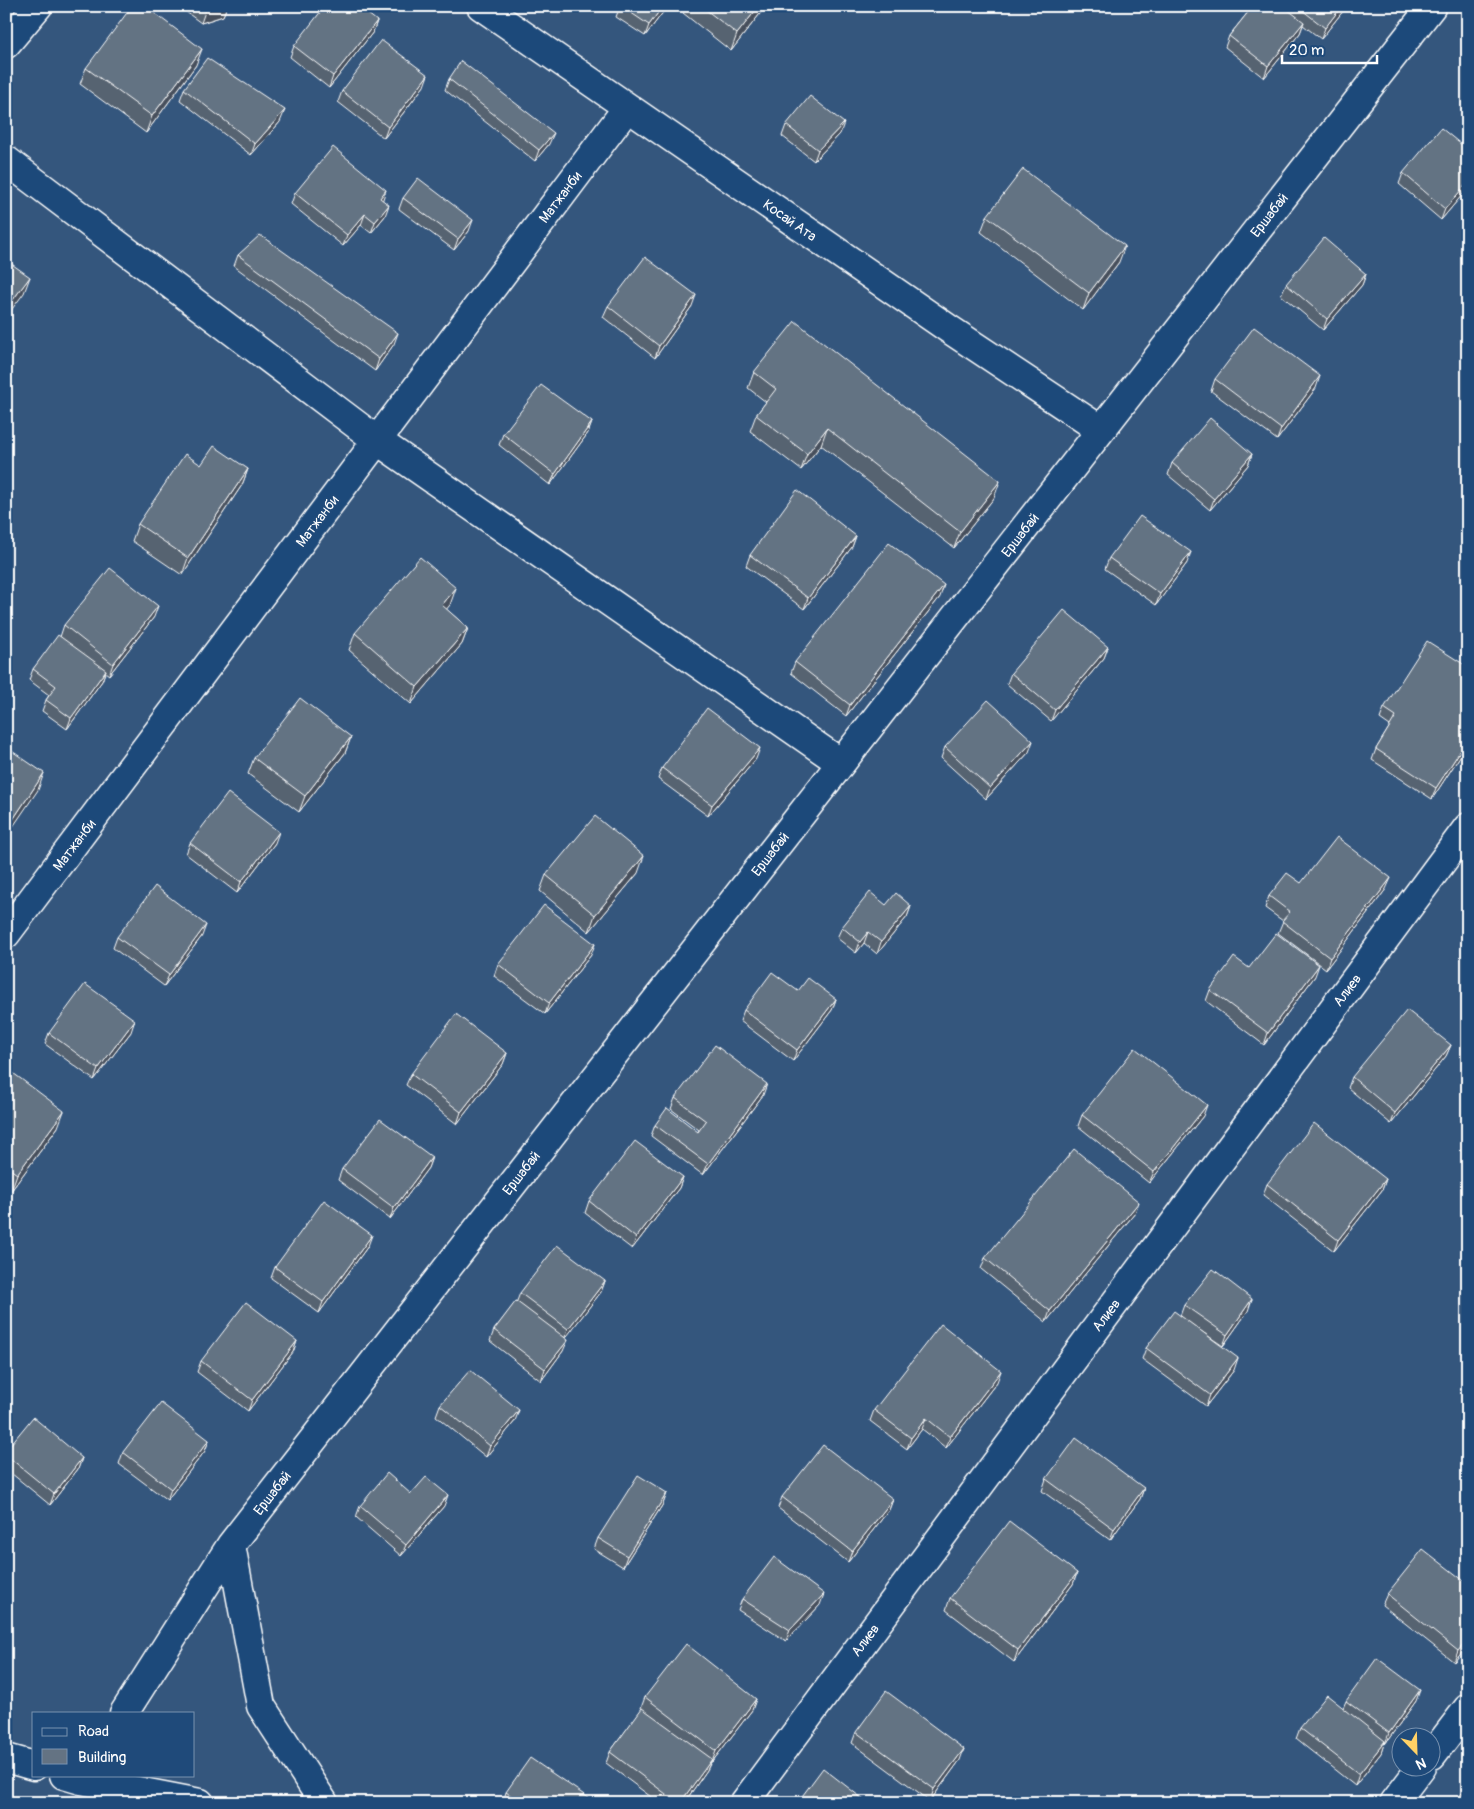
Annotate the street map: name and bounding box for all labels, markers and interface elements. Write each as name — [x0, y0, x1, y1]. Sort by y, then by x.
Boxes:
scale bar — [1282, 32, 1376, 64]
text: 20 m — [1289, 41, 1324, 60]
street label: Матжанби — [535, 168, 585, 227]
street label: Ершабай — [1247, 190, 1292, 241]
street label: Косай Ата — [760, 196, 820, 245]
street label: Матжанби — [292, 492, 342, 551]
street label: Ершабай — [998, 510, 1043, 561]
street label: Матжанби — [49, 816, 99, 875]
street label: Ершабай — [748, 829, 793, 880]
street label: Алиев — [1330, 971, 1365, 1010]
street label: Ершабай — [499, 1148, 544, 1199]
street label: Алиев — [1089, 1296, 1124, 1335]
street label: Ершабай — [250, 1468, 295, 1519]
street label: Алиев — [848, 1621, 883, 1660]
legend — [32, 1712, 195, 1776]
text: Road — [78, 1722, 109, 1741]
north arrow — [1392, 1726, 1442, 1776]
text: Building — [78, 1748, 126, 1767]
text: N — [1413, 1754, 1429, 1773]

